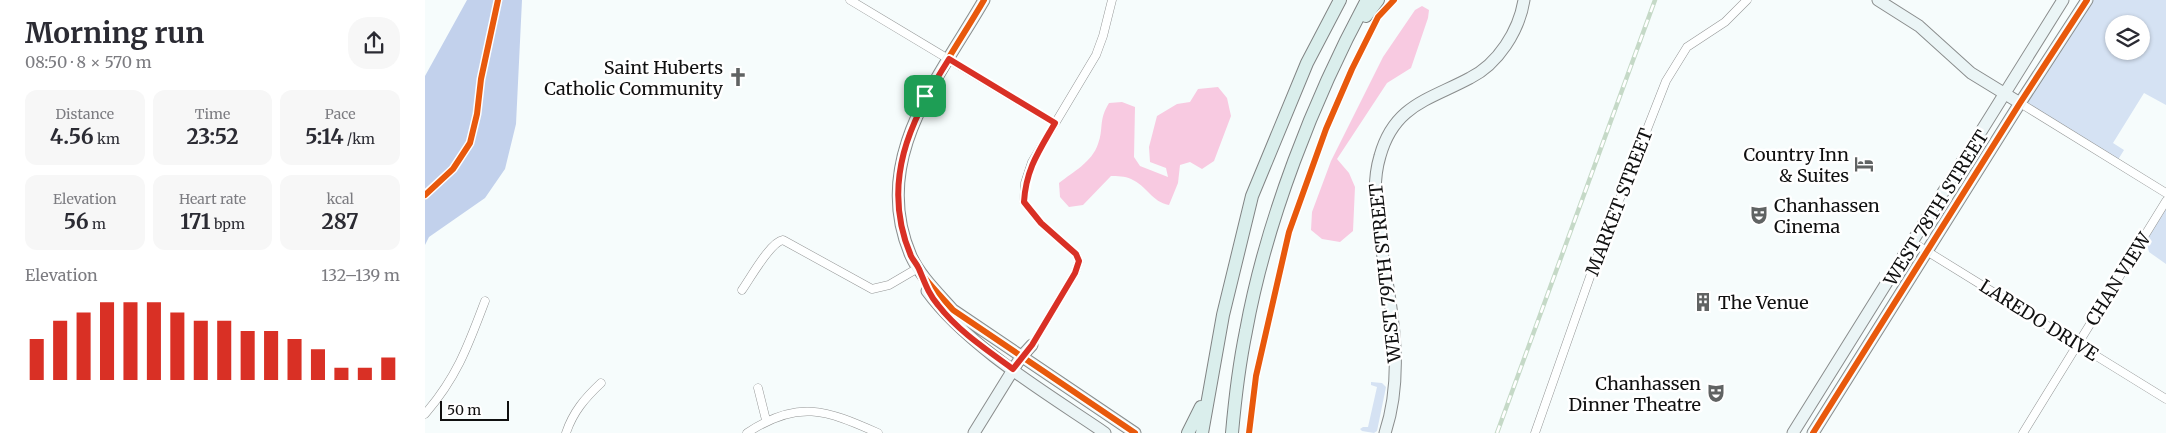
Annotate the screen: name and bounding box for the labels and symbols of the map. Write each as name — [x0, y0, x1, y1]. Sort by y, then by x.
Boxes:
place label: Saint Huberts Catholic Community — [544, 56, 724, 100]
church icon: Saint Huberts Catholic Community — [727, 66, 749, 88]
pin — [904, 75, 946, 117]
street label: MARKET STREET — [1580, 125, 1658, 279]
street label: WEST 78TH STREET — [1878, 125, 1994, 291]
place label: Country Inn & Suites — [1744, 143, 1849, 187]
hotel icon: Country Inn & Suites — [1853, 153, 1875, 175]
street label: WEST 79TH STREET — [1364, 182, 1406, 365]
place label: Chanhassen Cinema — [1774, 194, 1880, 238]
theatre icon: Chanhassen Cinema — [1748, 204, 1770, 226]
street label: CHAN VIEW — [2080, 227, 2156, 330]
street label: LAREDO DRIVE — [1975, 274, 2103, 366]
building icon: The Venue — [1692, 291, 1714, 313]
place label: The Venue — [1718, 291, 1809, 314]
place label: Chanhassen Dinner Theatre — [1569, 372, 1701, 416]
theatre icon: Chanhassen Dinner Theatre — [1705, 382, 1727, 404]
scale bar — [440, 398, 509, 421]

